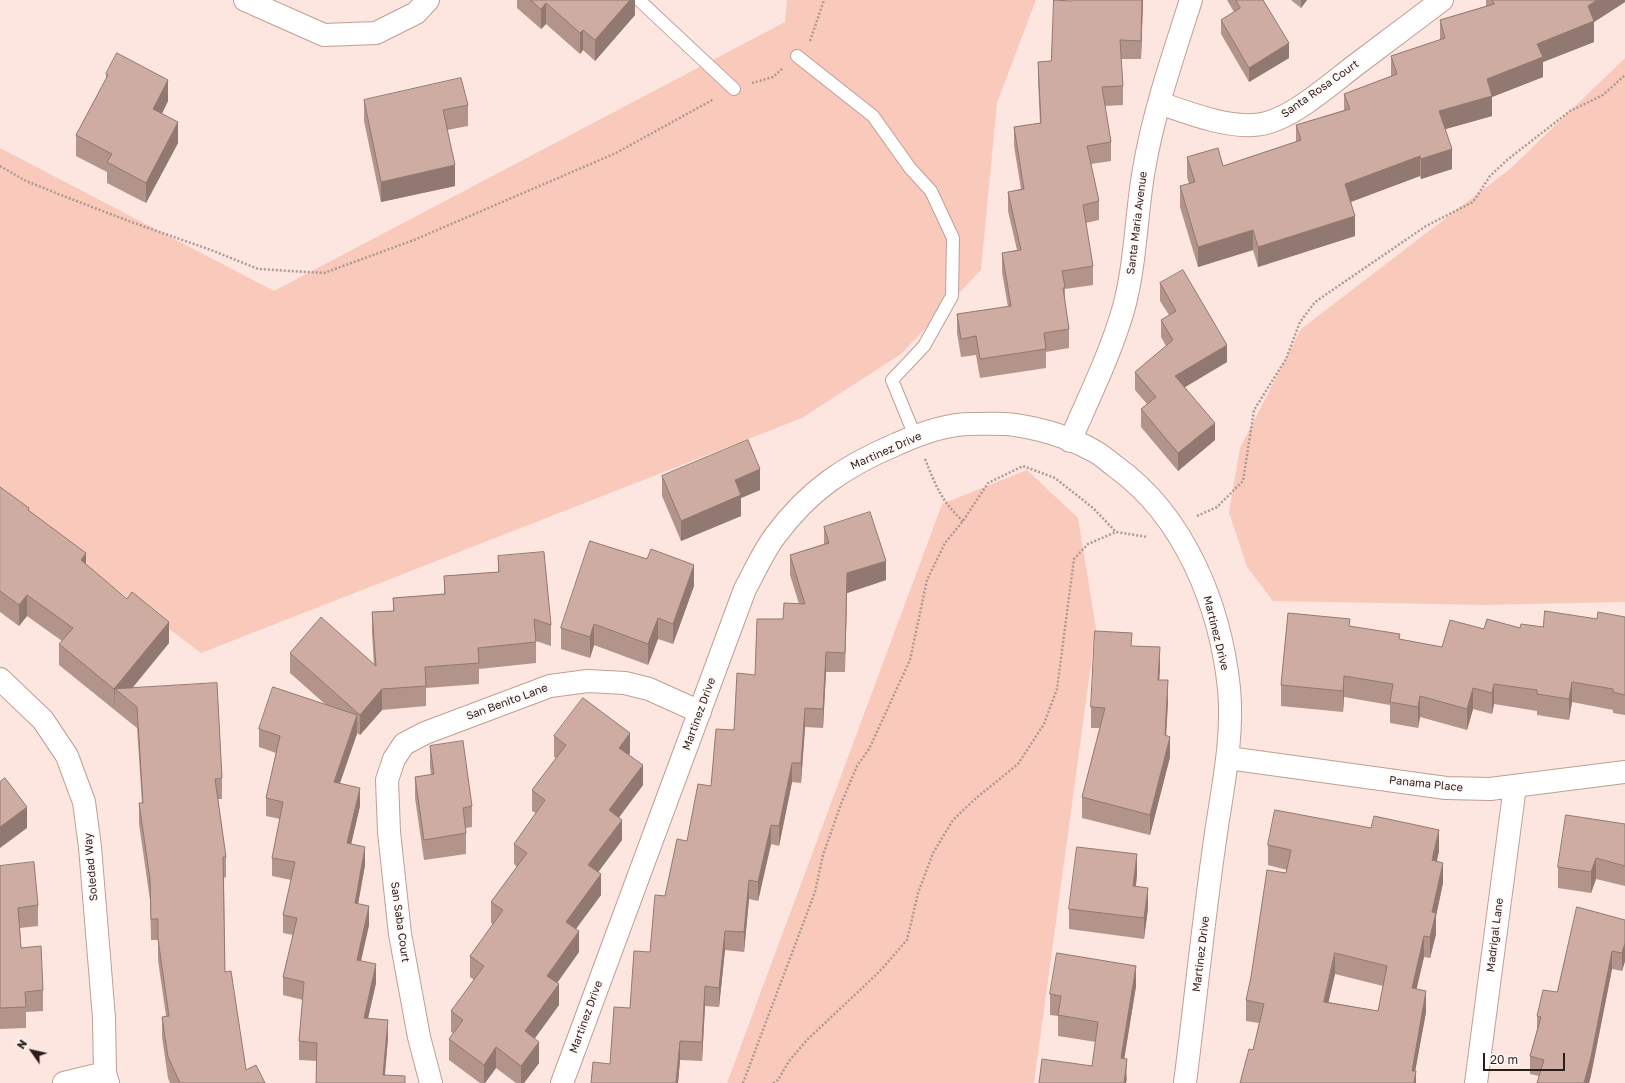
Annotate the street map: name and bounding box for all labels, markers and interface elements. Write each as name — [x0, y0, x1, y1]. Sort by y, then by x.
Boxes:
street label: Santa Rosa Court — [1279, 57, 1361, 121]
street label: Santa Maria Avenue — [1124, 171, 1150, 275]
street label: Martinez Drive — [848, 429, 924, 473]
street label: Martinez Drive — [1200, 594, 1232, 672]
street label: Martinez Drive — [680, 676, 718, 752]
street label: San Benito Lane — [464, 681, 550, 723]
street label: Panama Place — [1388, 774, 1464, 794]
street label: Soledad Way — [81, 832, 101, 902]
street label: San Saba Court — [388, 881, 412, 963]
street label: Madrigal Lane — [1484, 897, 1506, 973]
street label: Martinez Drive — [1190, 915, 1212, 993]
street label: Martinez Drive — [567, 979, 605, 1055]
north arrow — [12, 1031, 52, 1071]
text: N — [14, 1037, 29, 1051]
scale bar — [1485, 1045, 1567, 1071]
text: 20 m — [1490, 1052, 1518, 1067]

